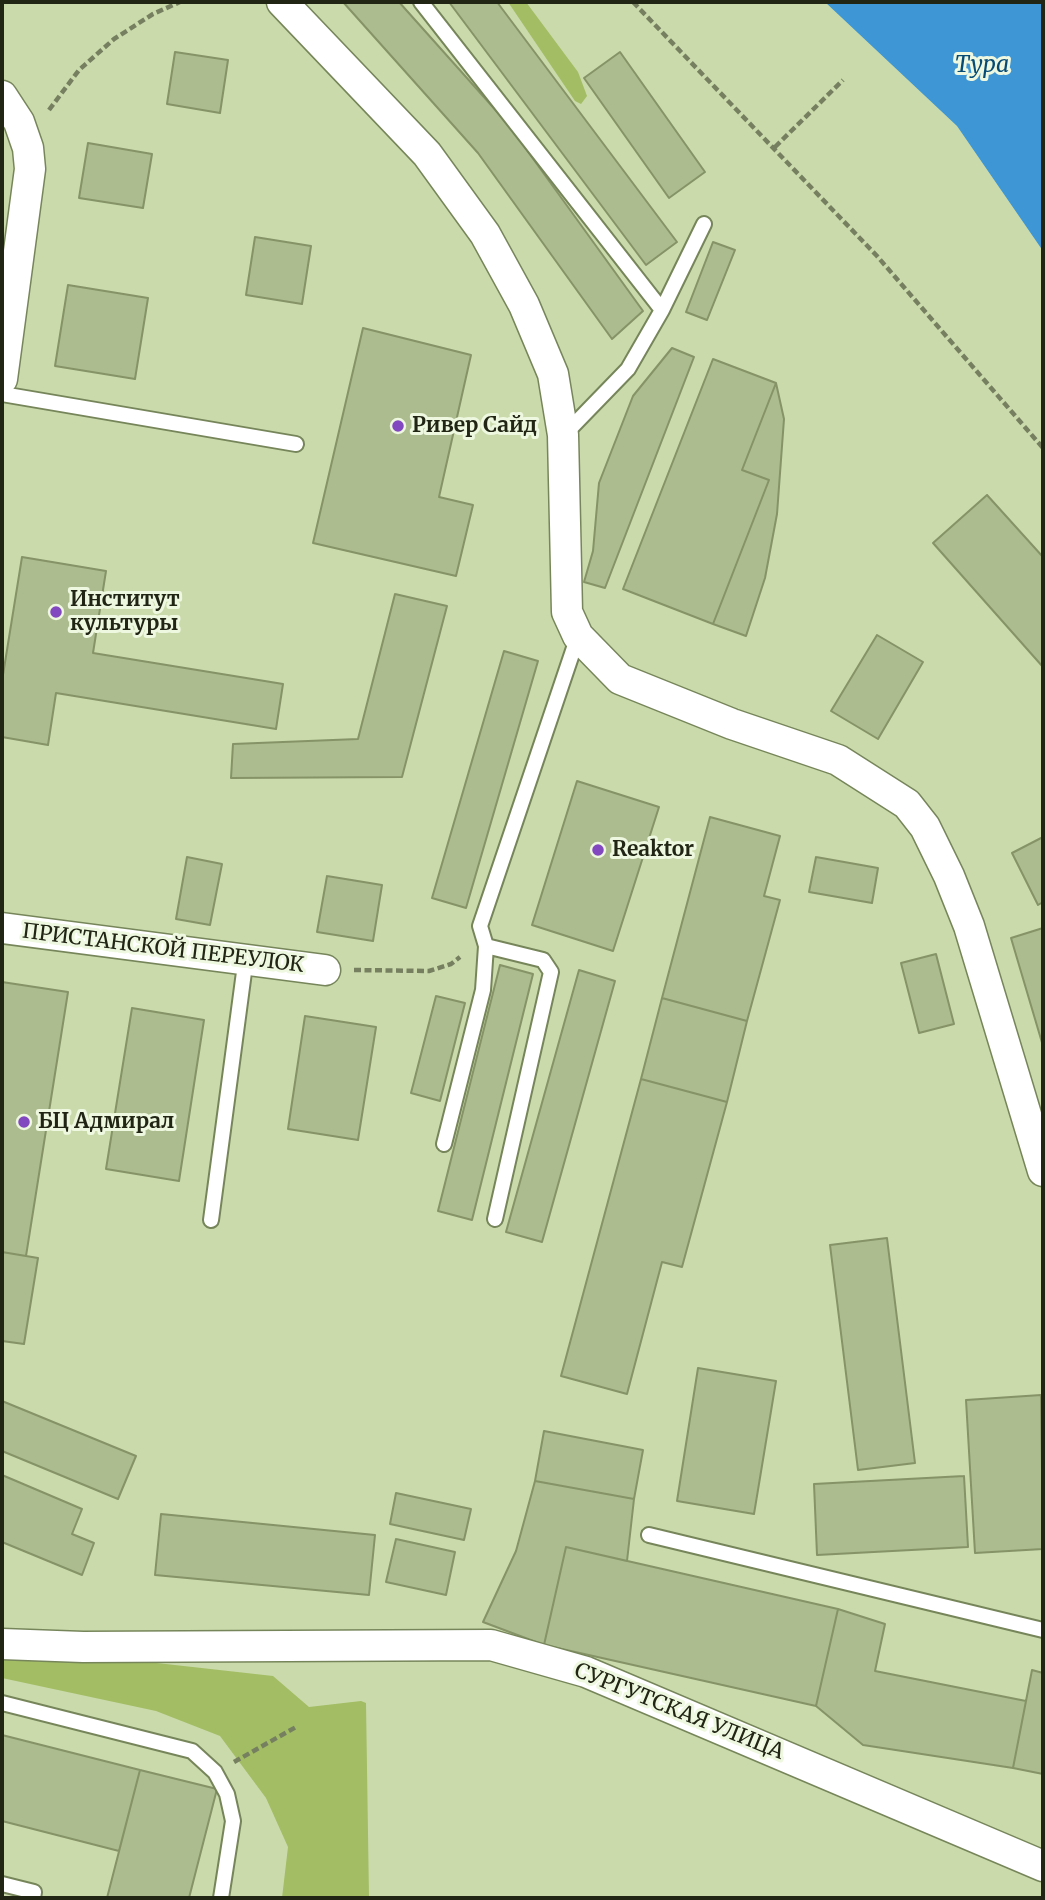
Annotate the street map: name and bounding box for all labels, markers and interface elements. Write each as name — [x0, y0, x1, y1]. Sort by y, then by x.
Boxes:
water label: Тура — [955, 51, 1009, 79]
place label: Ривер Сайд — [412, 413, 537, 439]
marker: Ривер Сайд — [390, 418, 406, 434]
place label: Институт культуры — [70, 587, 180, 637]
marker: Институт культуры — [48, 604, 64, 620]
place label: Reaktor — [612, 837, 694, 863]
marker: Reaktor — [590, 842, 606, 858]
street label: ПРИСТАНСКОЙ ПЕРЕУЛОК — [21, 919, 305, 979]
place label: БЦ Адмирал — [38, 1109, 174, 1135]
marker: БЦ Адмирал — [16, 1114, 32, 1130]
street label: СУРГУТСКАЯ УЛИЦА — [571, 1658, 787, 1766]

